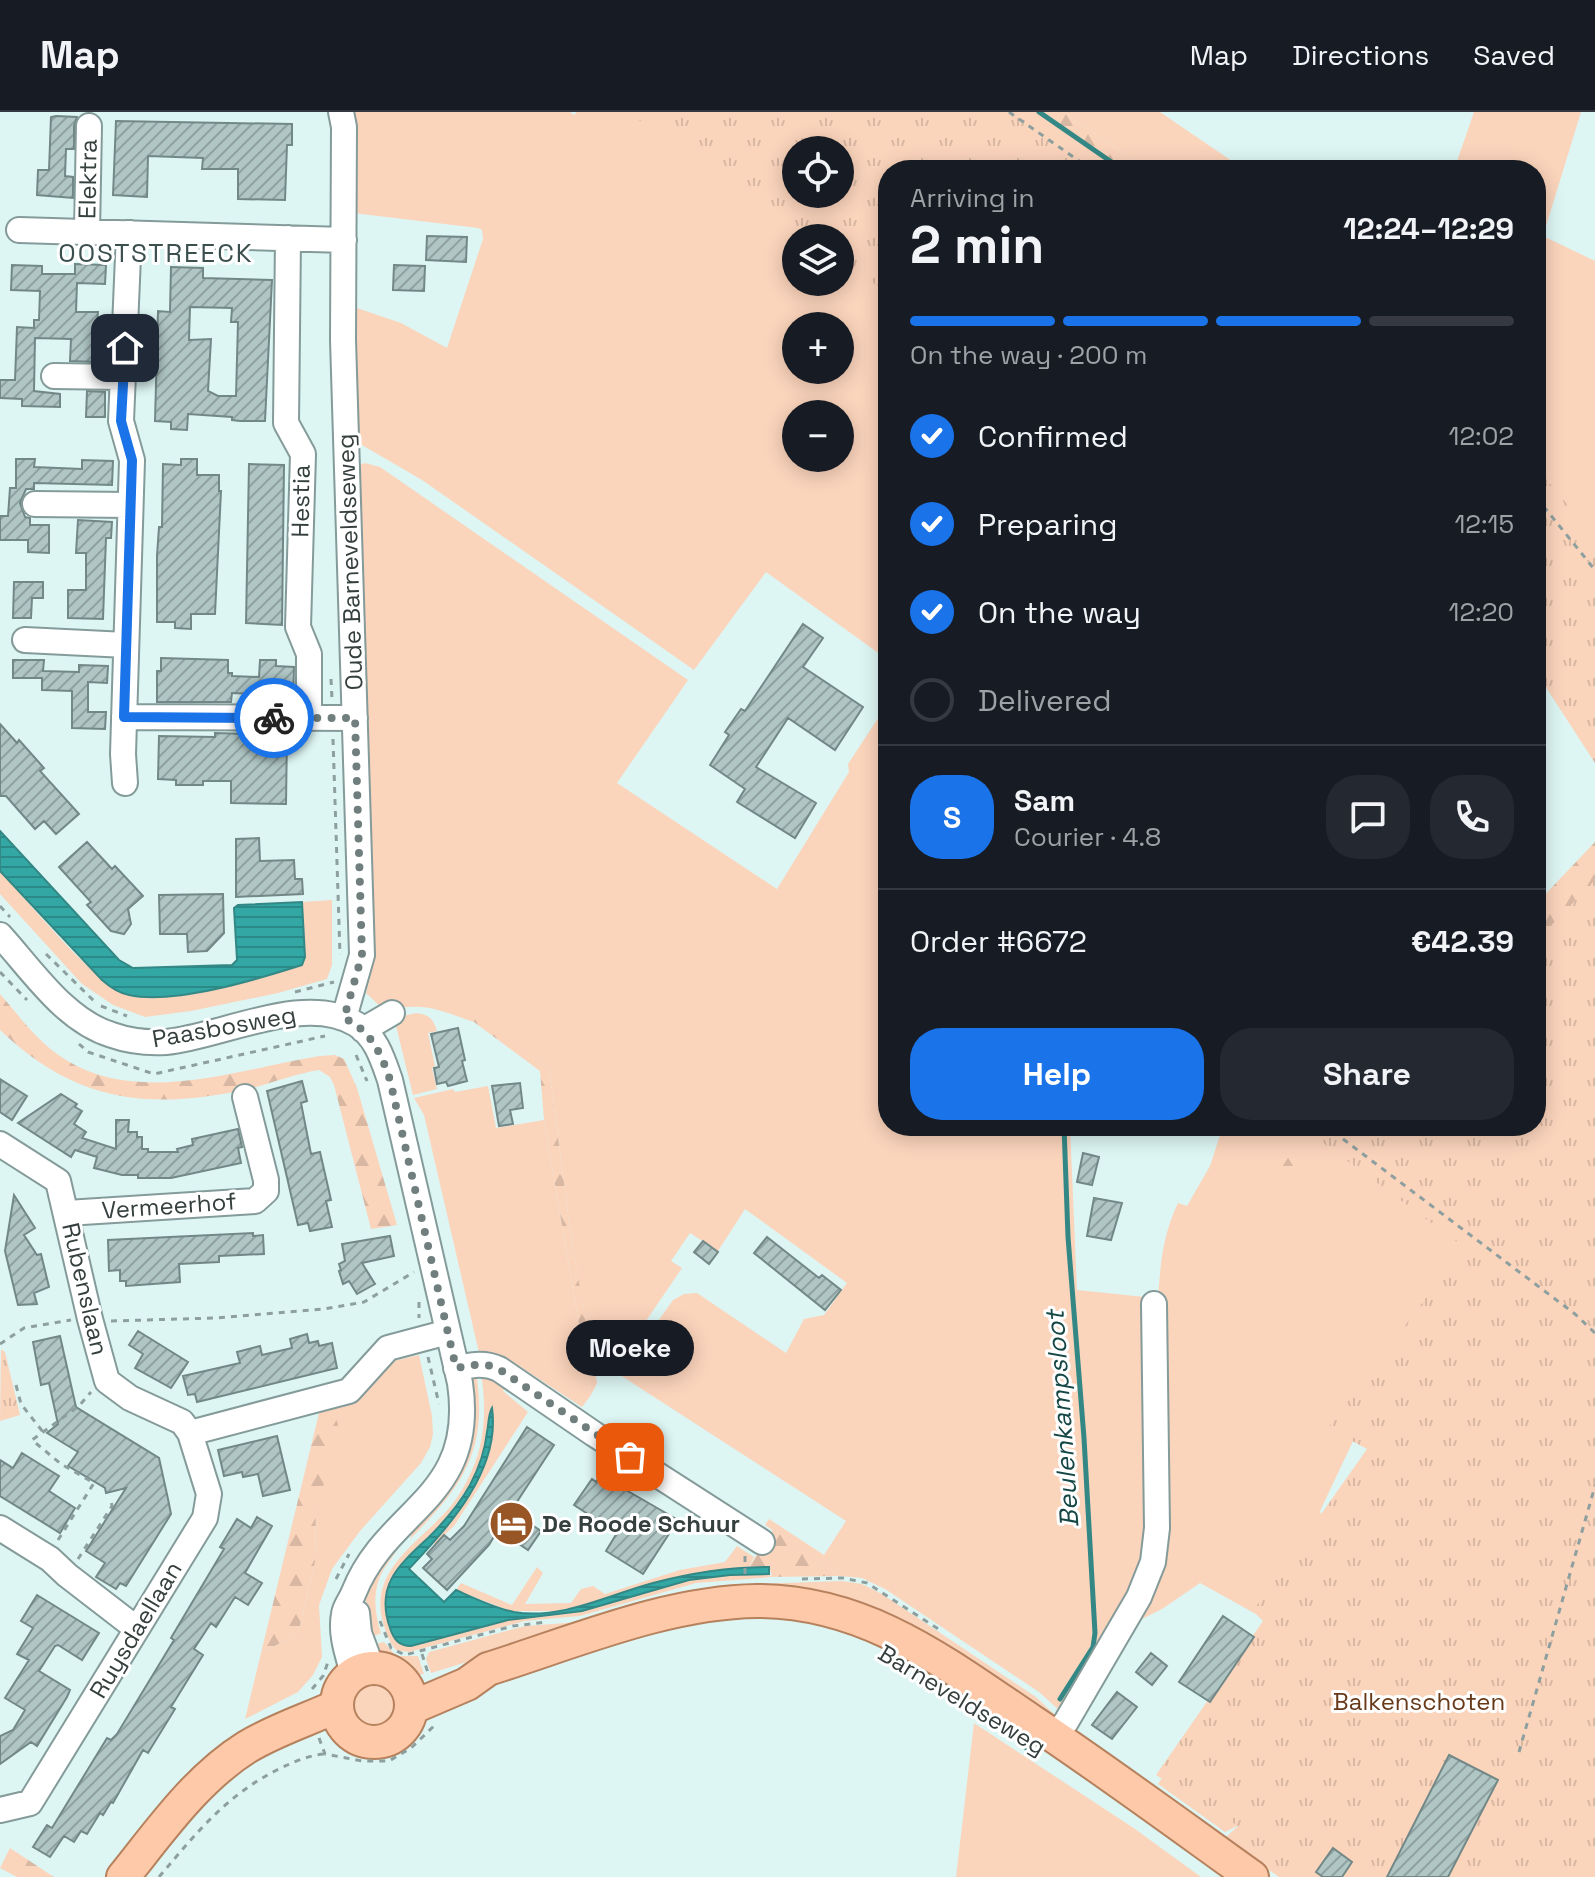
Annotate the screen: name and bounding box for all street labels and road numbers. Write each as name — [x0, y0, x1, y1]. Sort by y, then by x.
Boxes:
street label: Elektra — [71, 139, 104, 219]
street label: Oude Barneveldseweg — [330, 433, 369, 691]
street label: Hestia — [284, 464, 317, 538]
street label: Paasbosweg — [150, 999, 298, 1054]
street label: Vermeerhof — [101, 1185, 237, 1226]
street label: Rubenslaan — [55, 1220, 116, 1358]
street label: Ruysdaellaan — [83, 1556, 189, 1704]
street label: Barneveldseweg — [873, 1637, 1052, 1762]

